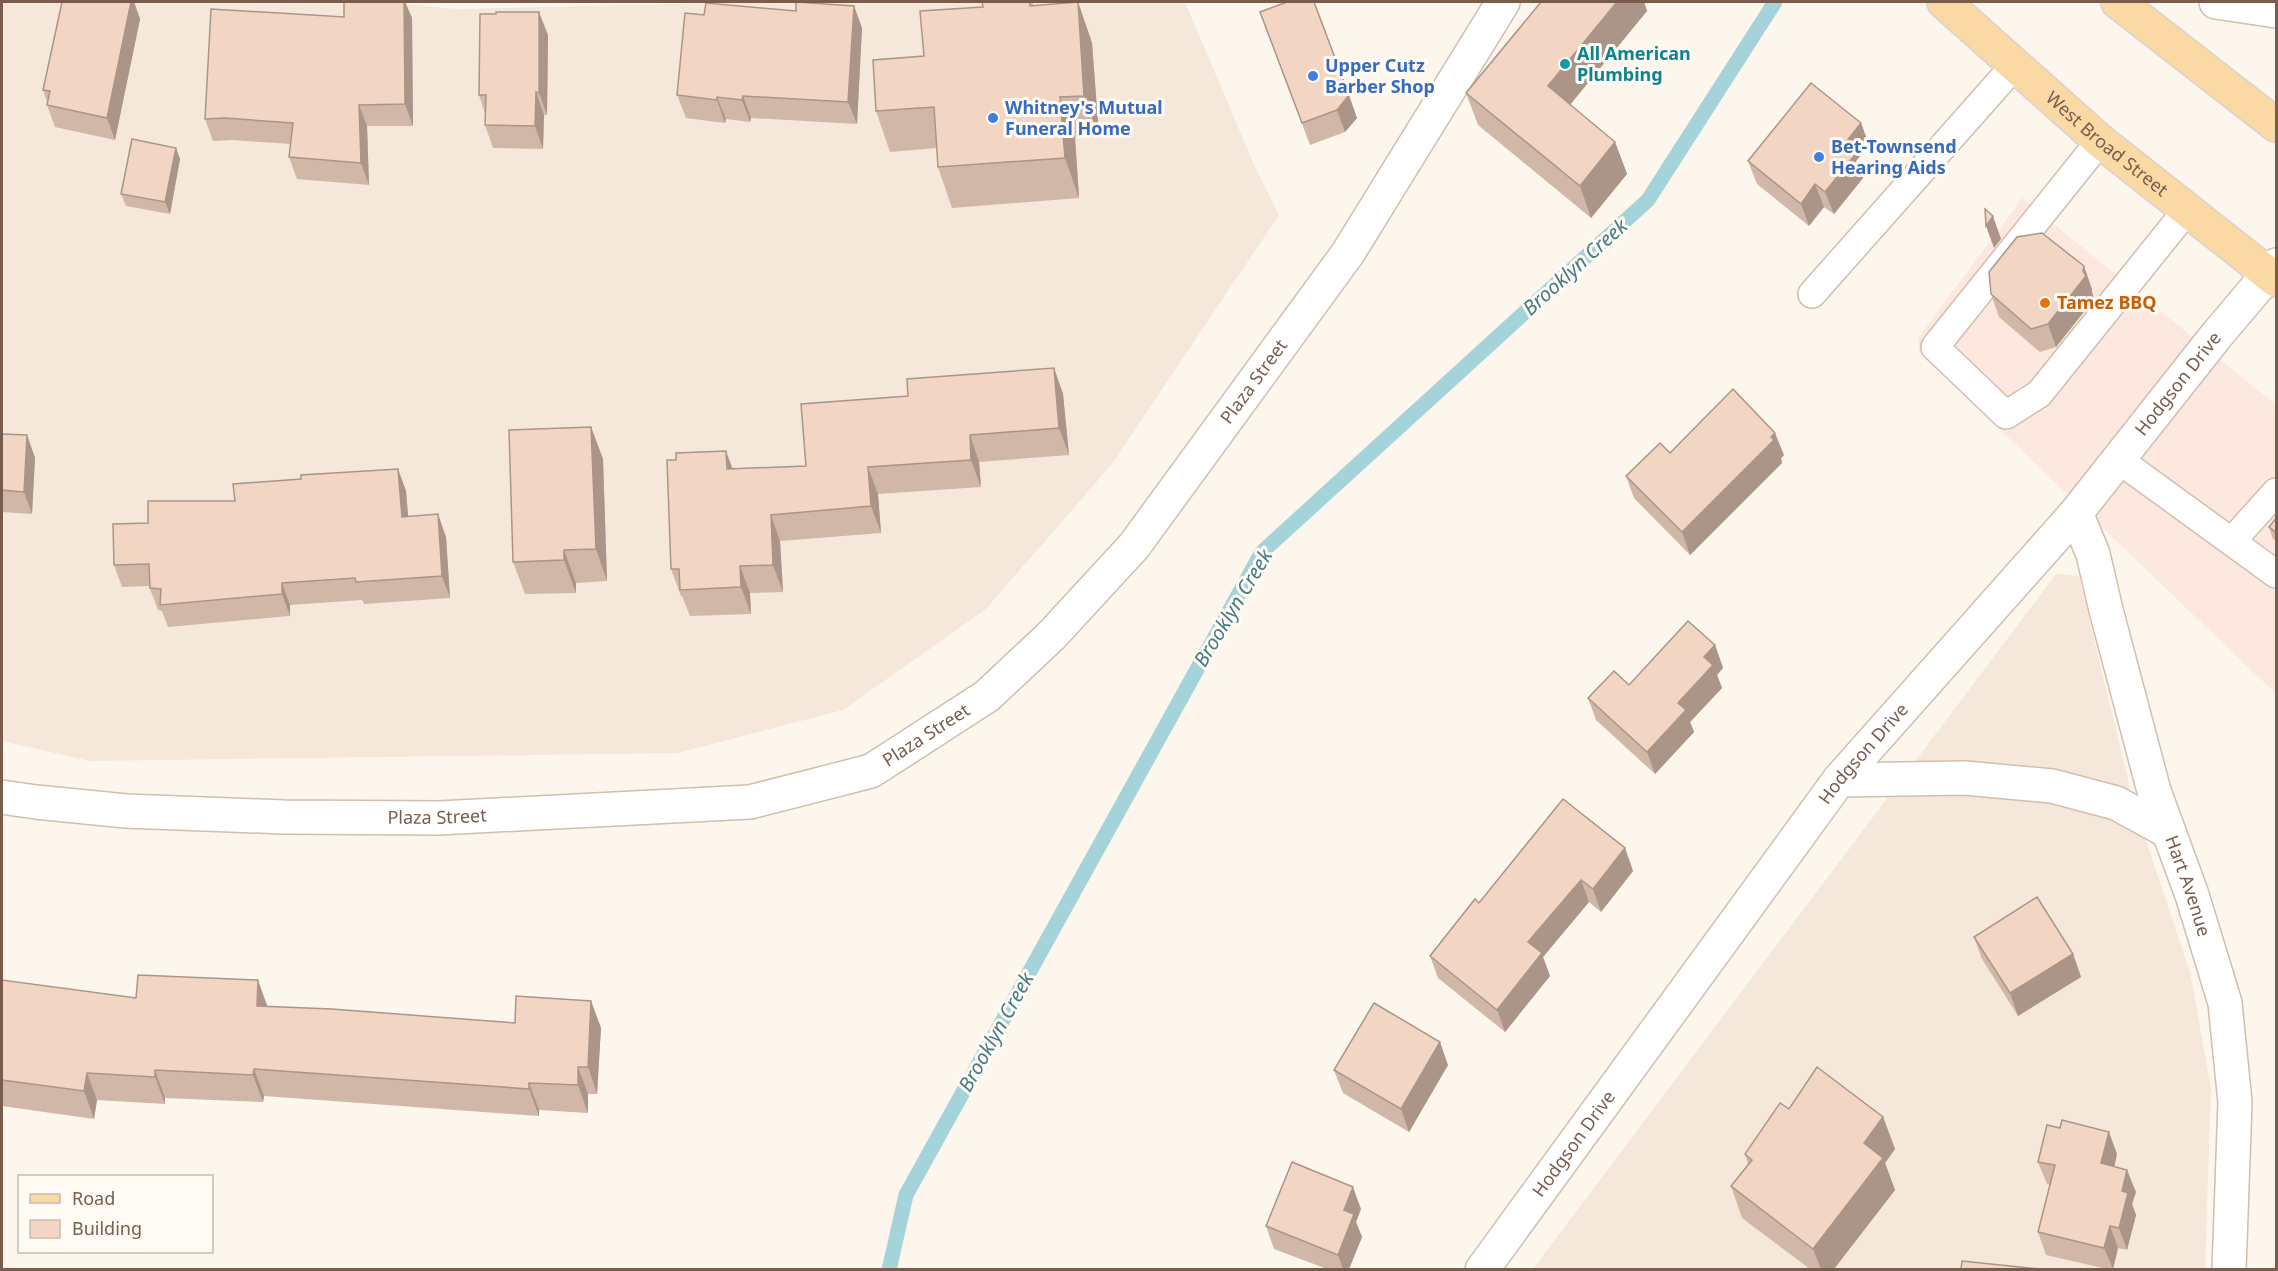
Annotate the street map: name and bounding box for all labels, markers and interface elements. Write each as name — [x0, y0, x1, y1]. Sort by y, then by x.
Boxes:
place label: All American Plumbing — [1577, 41, 1691, 86]
place label: Upper Cutz Barber Shop — [1325, 53, 1435, 98]
marker: All American Plumbing — [1558, 57, 1572, 71]
marker: Upper Cutz Barber Shop — [1306, 69, 1320, 83]
street label: West Broad Street — [2041, 85, 2174, 201]
place label: Whitney's Mutual Funeral Home — [1005, 95, 1163, 140]
marker: Whitney's Mutual Funeral Home — [986, 111, 1000, 125]
place label: Bet-Townsend Hearing Aids — [1831, 134, 1957, 179]
marker: Bet-Townsend Hearing Aids — [1812, 150, 1826, 164]
water label: Brooklyn Creek — [1516, 212, 1634, 321]
place label: Tamez BBQ — [2057, 290, 2157, 314]
marker: Tamez BBQ — [2038, 296, 2052, 310]
street label: Hodgson Drive — [2129, 326, 2226, 440]
street label: Plaza Street — [1214, 334, 1292, 428]
water label: Brooklyn Creek — [1187, 543, 1279, 671]
street label: Plaza Street — [878, 697, 974, 771]
street label: Hodgson Drive — [1812, 697, 1913, 809]
street label: Plaza Street — [387, 803, 488, 829]
street label: Hart Avenue — [2160, 832, 2217, 939]
water label: Brooklyn Creek — [952, 966, 1040, 1096]
street label: Hodgson Drive — [1526, 1085, 1620, 1201]
legend — [18, 1175, 213, 1253]
text: Road — [72, 1186, 115, 1210]
text: Building — [72, 1216, 142, 1240]

